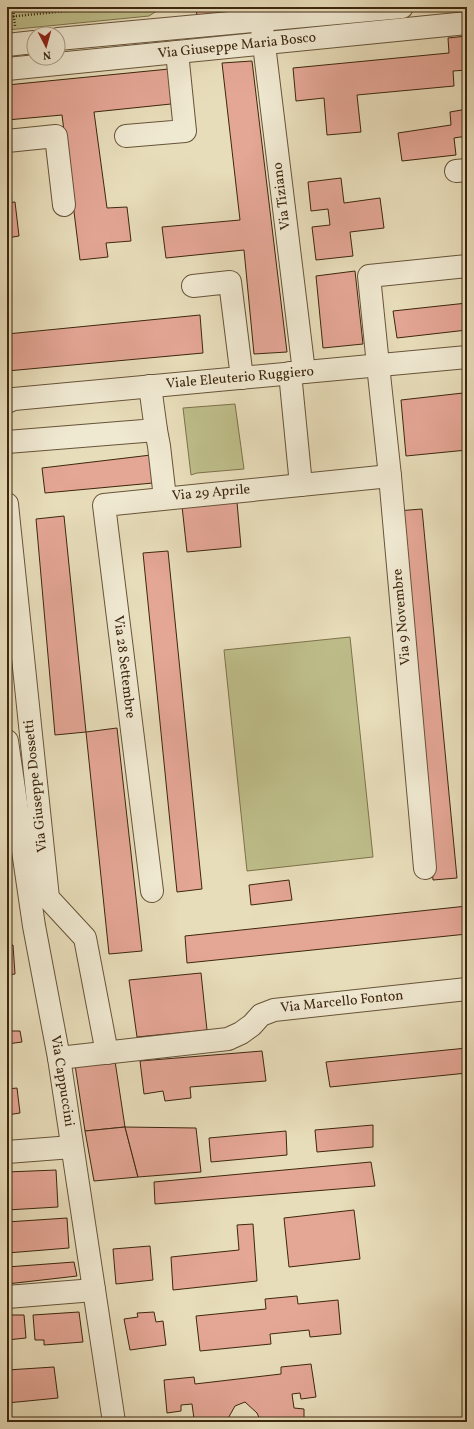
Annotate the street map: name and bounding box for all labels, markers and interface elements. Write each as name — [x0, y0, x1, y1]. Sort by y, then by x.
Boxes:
north arrow — [26, 26, 66, 66]
street label: Via Giuseppe Maria Bosco — [157, 28, 317, 64]
text: N — [42, 47, 52, 62]
street label: Via Tiziano — [268, 161, 296, 231]
street label: Viale Eleuterio Ruggiero — [165, 362, 315, 394]
street label: Via 29 Aprile — [171, 480, 251, 506]
street label: Via 9 Novembre — [388, 567, 416, 666]
street label: Via 28 Settembre — [108, 615, 140, 720]
street label: Via Giuseppe Dossetti — [20, 719, 52, 853]
street label: Via Marcello Fonton — [279, 986, 405, 1018]
street label: Via Cappuccini — [45, 1034, 79, 1128]

